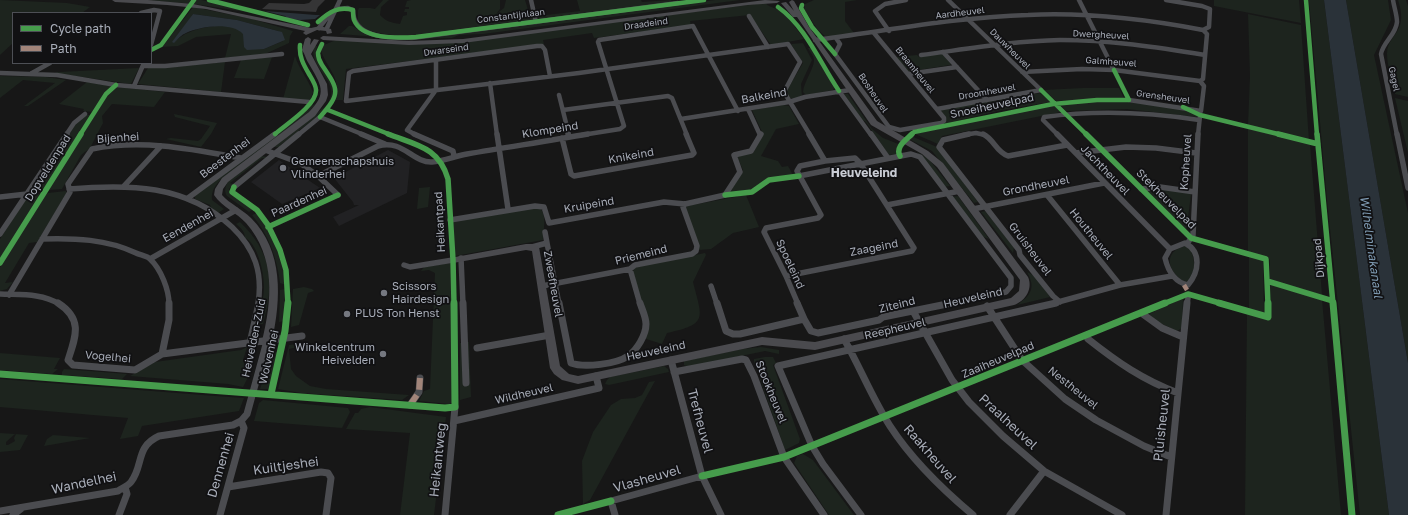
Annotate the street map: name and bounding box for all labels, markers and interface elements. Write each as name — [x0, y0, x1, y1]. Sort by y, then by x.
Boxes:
street label: Aardheuvel — [935, 5, 985, 21]
street label: Constantijnlaan — [476, 6, 546, 26]
legend — [12, 12, 152, 64]
street label: Draadeind — [623, 16, 669, 32]
text: Cycle path — [50, 21, 111, 36]
street label: Dauwheuvel — [987, 26, 1033, 72]
street label: Dwergheuvel — [1072, 28, 1130, 42]
text: Path — [50, 41, 77, 56]
street label: Dwarseind — [423, 41, 469, 59]
street label: Braamheuvel — [893, 45, 937, 95]
street label: Galmheuvel — [1085, 55, 1137, 69]
street label: Gagel — [1386, 66, 1402, 92]
street label: Bosheuvel — [856, 71, 890, 115]
street label: Droomheuvel — [958, 82, 1016, 102]
street label: Balkeind — [740, 86, 788, 106]
street label: Grensheuvel — [1135, 88, 1191, 106]
street label: Snoeiheuvelpad — [949, 91, 1035, 121]
street label: Klompeind — [521, 119, 579, 141]
street label: Bijenhei — [96, 130, 140, 146]
street label: Dopveldenpad — [22, 132, 74, 204]
street label: Kopheuvel — [1177, 133, 1195, 191]
street label: Beestenhei — [197, 135, 253, 181]
street label: Jachtheuvel — [1078, 142, 1132, 198]
street label: Knikeind — [607, 145, 655, 167]
place label: Gemeenschapshuis Vlinderhei — [291, 155, 394, 181]
marker: Gemeenschapshuis Vlinderhei — [278, 163, 288, 173]
district label: Heuveleind — [831, 166, 897, 180]
street label: Stekheuvelpad — [1133, 166, 1199, 232]
street label: Grondheuvel — [1002, 173, 1070, 199]
street label: Paardenhei — [269, 184, 329, 220]
street label: Heikantpad — [432, 191, 448, 253]
street label: Kruipeind — [563, 194, 615, 216]
water label: Wilhelminakanaal — [1357, 195, 1385, 299]
street label: Houtheuvel — [1066, 206, 1116, 262]
street label: Eendenhei — [160, 207, 216, 245]
street label: Gruisheuvel — [1006, 220, 1054, 278]
street label: Spoeleind — [773, 237, 807, 291]
street label: Zaageind — [849, 237, 899, 259]
street label: Dijkpad — [1311, 238, 1327, 278]
street label: Priemeind — [613, 242, 669, 268]
street label: Zweefheuvel — [541, 250, 565, 318]
place label: Scissors Hairdesign — [392, 280, 449, 306]
street label: Heuveleind — [942, 285, 1004, 311]
marker: Scissors Hairdesign — [379, 288, 389, 298]
street label: Ziteind — [878, 294, 916, 316]
street label: Heivelden-Zuid — [239, 297, 269, 379]
place label: PLUS Ton Henst — [355, 307, 440, 321]
marker: PLUS Ton Henst — [342, 309, 352, 319]
street label: Reepheuvel — [863, 316, 927, 342]
street label: Wolvenhei — [256, 329, 282, 385]
street label: Heuveleind — [625, 338, 687, 364]
street label: Zaaiheuvelpad — [960, 339, 1036, 381]
place label: Winkelcentrum Heivelden — [295, 341, 375, 367]
street label: Vogelhei — [84, 348, 132, 366]
marker: Winkelcentrum Heivelden — [378, 349, 388, 359]
street label: Stookheuvel — [752, 359, 790, 425]
street label: Nestheuvel — [1045, 364, 1101, 412]
street label: Wildheuvel — [494, 381, 554, 407]
street label: Trefheuvel — [684, 387, 716, 455]
street label: Pluisheuvel — [1150, 388, 1174, 462]
street label: Praalheuvel — [975, 391, 1041, 453]
street label: Raakheuvel — [900, 421, 960, 487]
street label: Heikantweg — [426, 422, 450, 498]
street label: Dennenhei — [204, 431, 238, 499]
street label: Kuiltjeshei — [252, 454, 320, 478]
street label: Vlasheuvel — [612, 462, 682, 496]
street label: Wandelhei — [50, 469, 118, 497]

